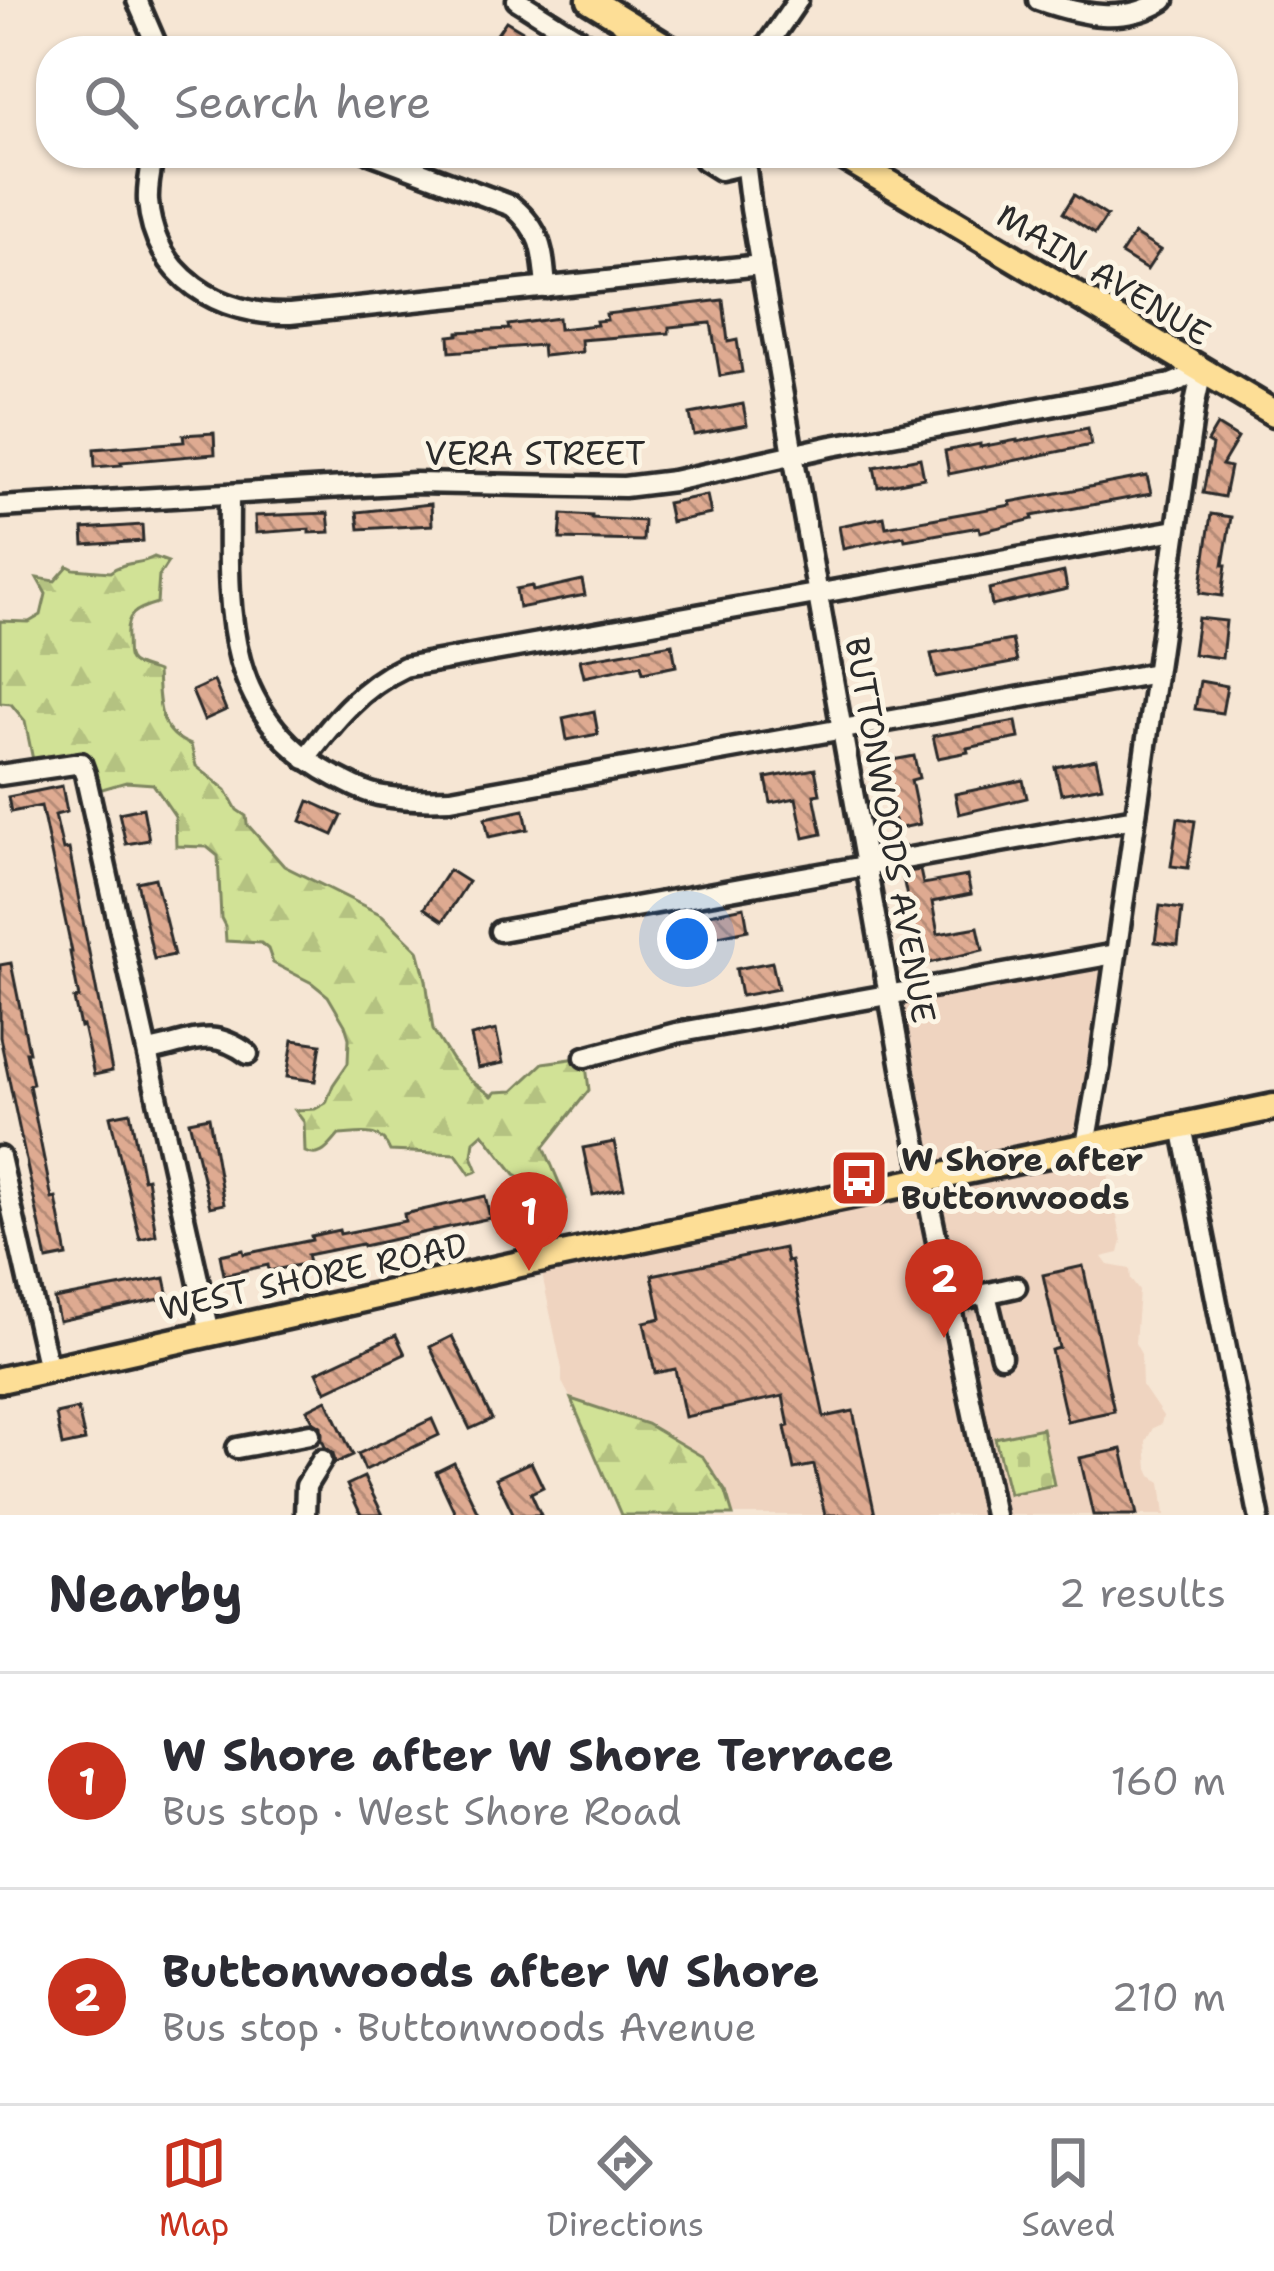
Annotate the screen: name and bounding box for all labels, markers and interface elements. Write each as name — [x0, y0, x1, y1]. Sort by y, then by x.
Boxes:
search box — [36, 36, 1238, 168]
icon: search — [78, 69, 144, 135]
text: Search here — [174, 72, 431, 132]
street label: MAIN AVENUE — [989, 193, 1219, 356]
street label: VERA STREET — [424, 431, 646, 476]
street label: BUTTONWOODS AVENUE — [834, 634, 947, 1027]
your location — [657, 909, 717, 969]
place label: W Shore after Buttonwoods — [901, 1137, 1143, 1220]
bus stop icon: W Shore after Buttonwoods — [828, 1147, 890, 1209]
pin: 1 — [490, 1172, 568, 1271]
street label: WEST SHORE ROAD — [155, 1222, 471, 1331]
pin: 2 — [905, 1239, 983, 1338]
text: Nearby — [48, 1559, 243, 1627]
text: 2 results — [1059, 1567, 1226, 1619]
text: W Shore after W Shore Terrace — [162, 1725, 894, 1785]
text: 1 — [78, 1755, 96, 1807]
text: 160 m — [1111, 1755, 1226, 1807]
text: Bus stop · West Shore Road — [162, 1785, 681, 1837]
text: Buttonwoods after W Shore — [162, 1941, 819, 2001]
text: 2 — [73, 1971, 101, 2023]
text: 210 m — [1111, 1971, 1226, 2023]
text: Bus stop · Buttonwoods Avenue — [162, 2001, 757, 2053]
tab: Map — [159, 2130, 229, 2247]
tab: Directions — [547, 2130, 704, 2247]
tab: Saved — [1022, 2130, 1115, 2247]

